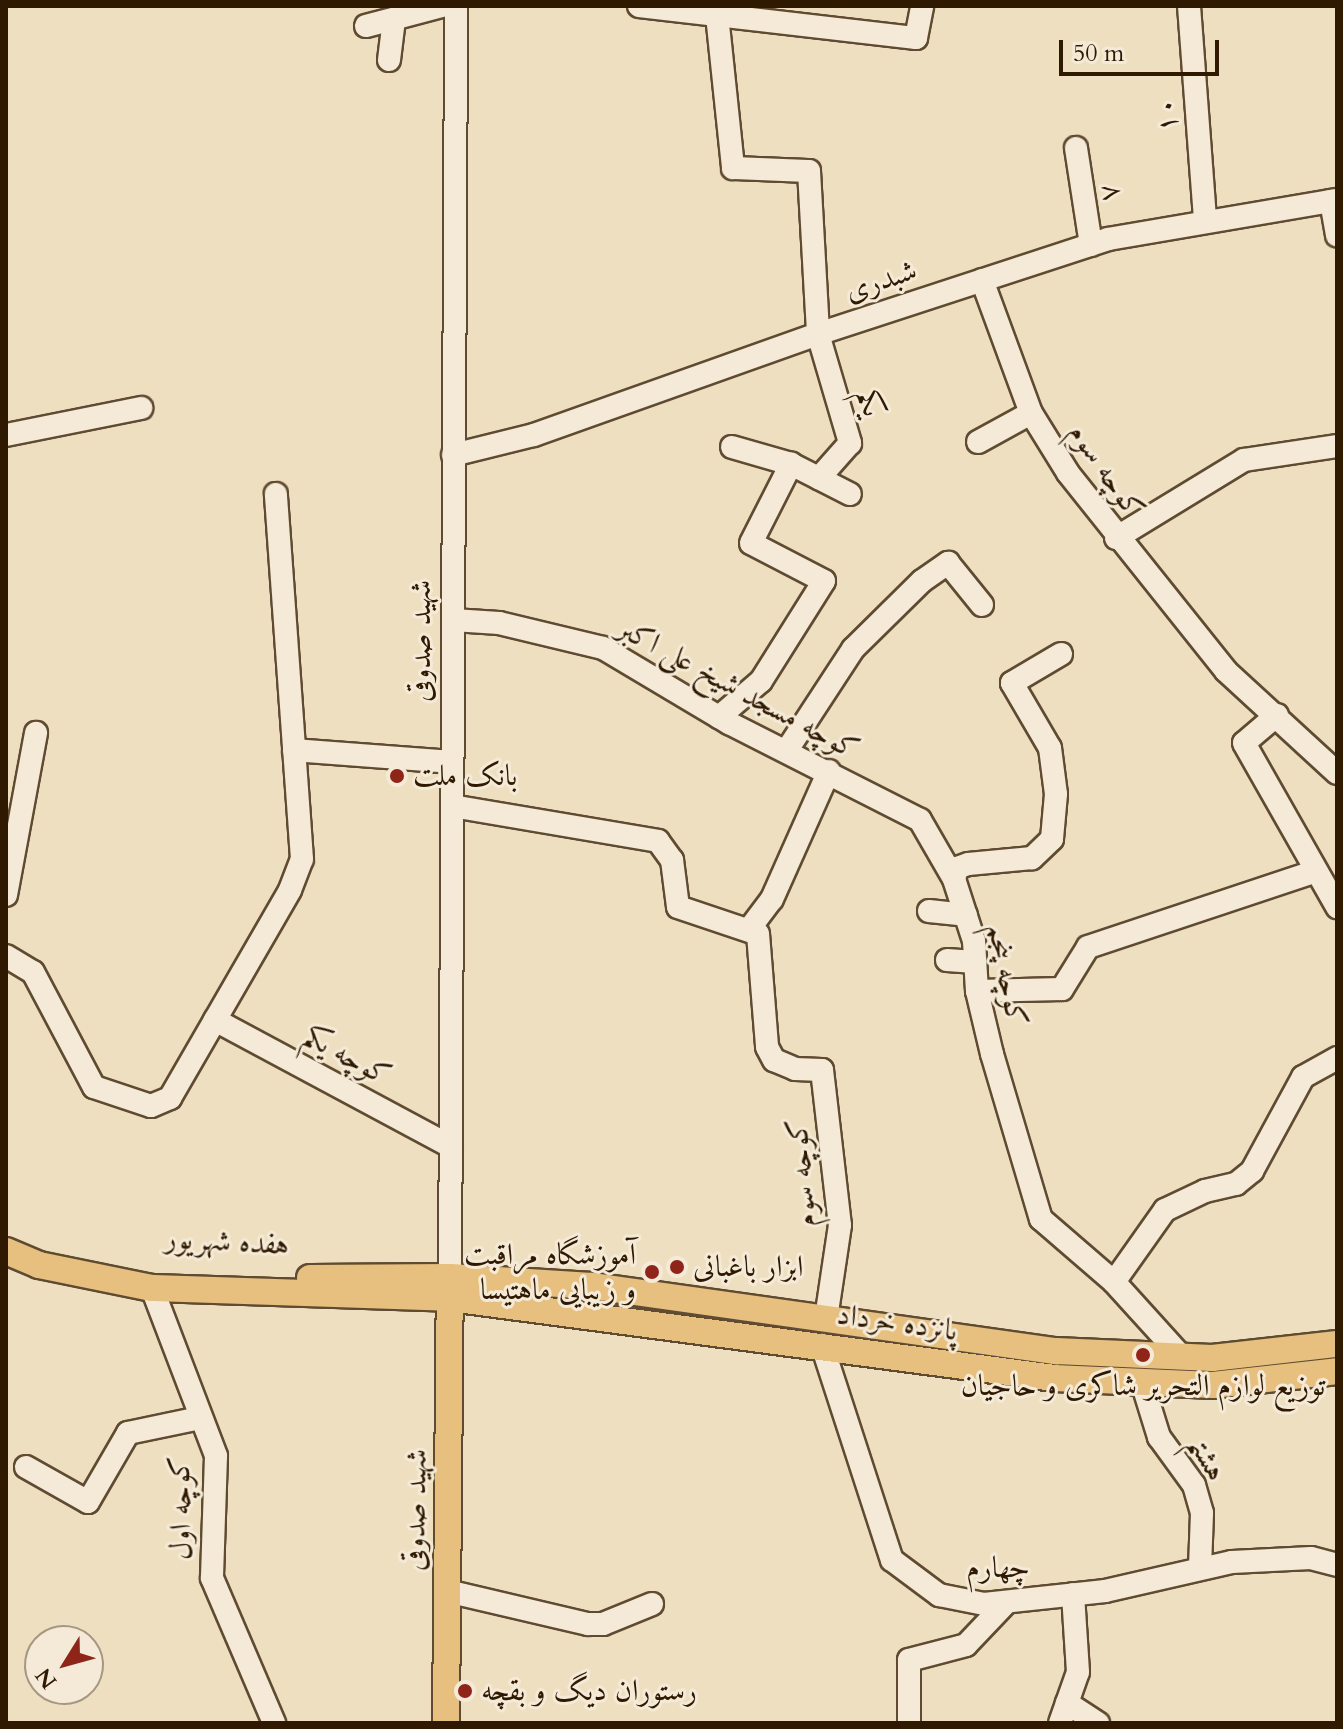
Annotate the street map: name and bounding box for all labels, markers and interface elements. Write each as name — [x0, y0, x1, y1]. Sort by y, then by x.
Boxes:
scale bar — [1063, 24, 1223, 74]
text: 50 m — [1073, 37, 1124, 70]
street label: ۱۰ — [1148, 96, 1186, 134]
street label: ۸ — [1094, 181, 1132, 203]
street label: شبدری — [841, 253, 921, 309]
street label: یکم — [849, 386, 891, 420]
street label: کوچه سوم — [1060, 416, 1152, 526]
street label: شهید صدوقی — [403, 580, 439, 702]
street label: کوچه مسجد شیخ علی اکبر — [611, 610, 865, 768]
place label: بانک ملت — [413, 758, 517, 794]
marker: بانک ملت — [388, 767, 406, 785]
street label: کوچه پنجم — [979, 921, 1035, 1029]
street label: کوچه یکم — [297, 1018, 397, 1094]
street label: کوچه سوم — [779, 1117, 825, 1229]
street label: هفده شهریور — [164, 1221, 290, 1263]
place label: آموزشگاه مراقبت و زیبایی ماهتیسا — [464, 1237, 636, 1308]
place label: ابزار باغبانی — [693, 1249, 803, 1285]
marker: ابزار باغبانی — [668, 1258, 686, 1276]
marker: آموزشگاه مراقبت و زیبایی ماهتیسا — [643, 1263, 661, 1281]
street label: پانزده خرداد — [834, 1297, 960, 1349]
marker: توزیع لوازم التحریر شاکری و حاجیان — [1134, 1346, 1152, 1364]
place label: توزیع لوازم التحریر شاکری و حاجیان — [961, 1368, 1325, 1404]
street label: هشتم — [1180, 1428, 1234, 1488]
street label: شهید صدوقی — [397, 1449, 435, 1571]
street label: کوچه اول — [162, 1456, 200, 1560]
street label: چهارم — [966, 1550, 1030, 1586]
north arrow — [24, 1625, 104, 1705]
text: N — [29, 1662, 64, 1695]
place label: رستوران دیگ و بقچه — [481, 1673, 697, 1709]
marker: رستوران دیگ و بقچه — [456, 1682, 474, 1700]

